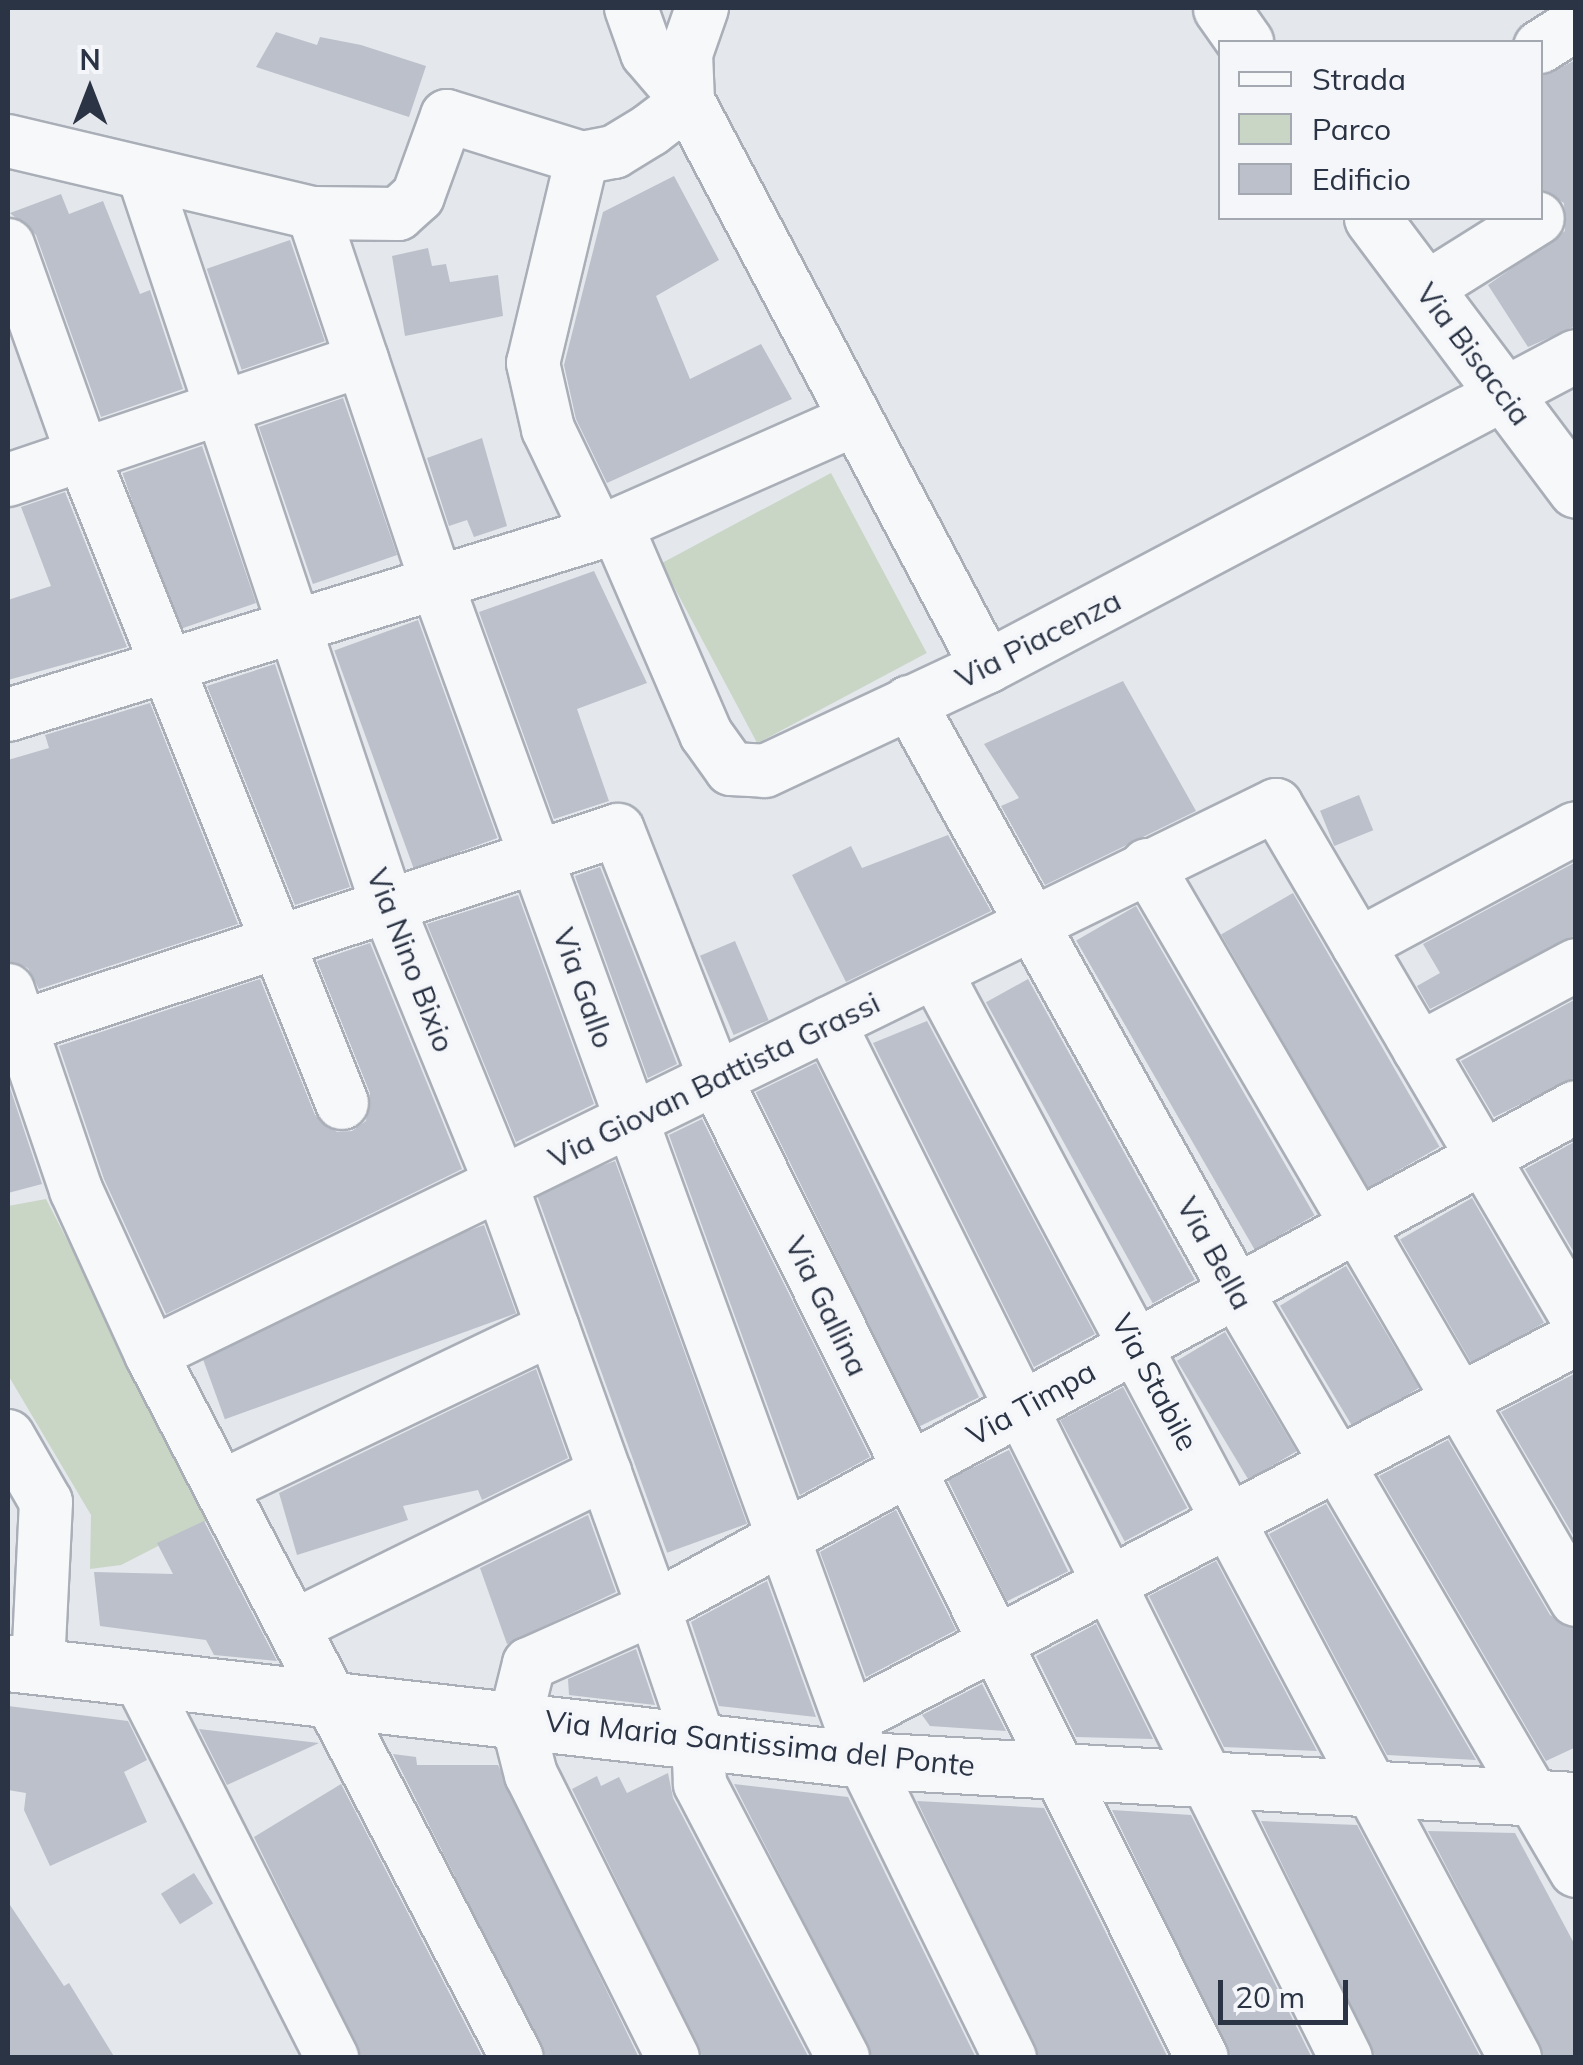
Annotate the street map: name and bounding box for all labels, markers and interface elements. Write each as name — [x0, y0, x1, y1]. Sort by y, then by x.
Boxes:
north arrow — [40, 40, 140, 140]
legend — [1218, 40, 1543, 220]
text: N — [79, 42, 101, 77]
text: Strada — [1312, 60, 1406, 98]
text: Parco — [1312, 110, 1391, 148]
text: Edificio — [1312, 160, 1411, 198]
street label: Via Bisaccia — [1409, 276, 1539, 432]
street label: Via Piacenza — [949, 582, 1127, 696]
street label: Via Nino Bixio — [359, 863, 463, 1057]
street label: Via Gallo — [546, 923, 622, 1053]
street label: Via Giovan Battista Grassi — [543, 984, 885, 1176]
street label: Via Bella — [1169, 1191, 1261, 1315]
street label: Via Gallina — [778, 1230, 876, 1382]
street label: Via Stabile — [1104, 1307, 1206, 1457]
street label: Via Timpa — [960, 1353, 1102, 1453]
street label: Via Maria Santissima del Ponte — [543, 1703, 977, 1783]
scale bar — [1223, 1960, 1353, 2022]
text: 20 m — [1235, 1978, 1305, 2016]

